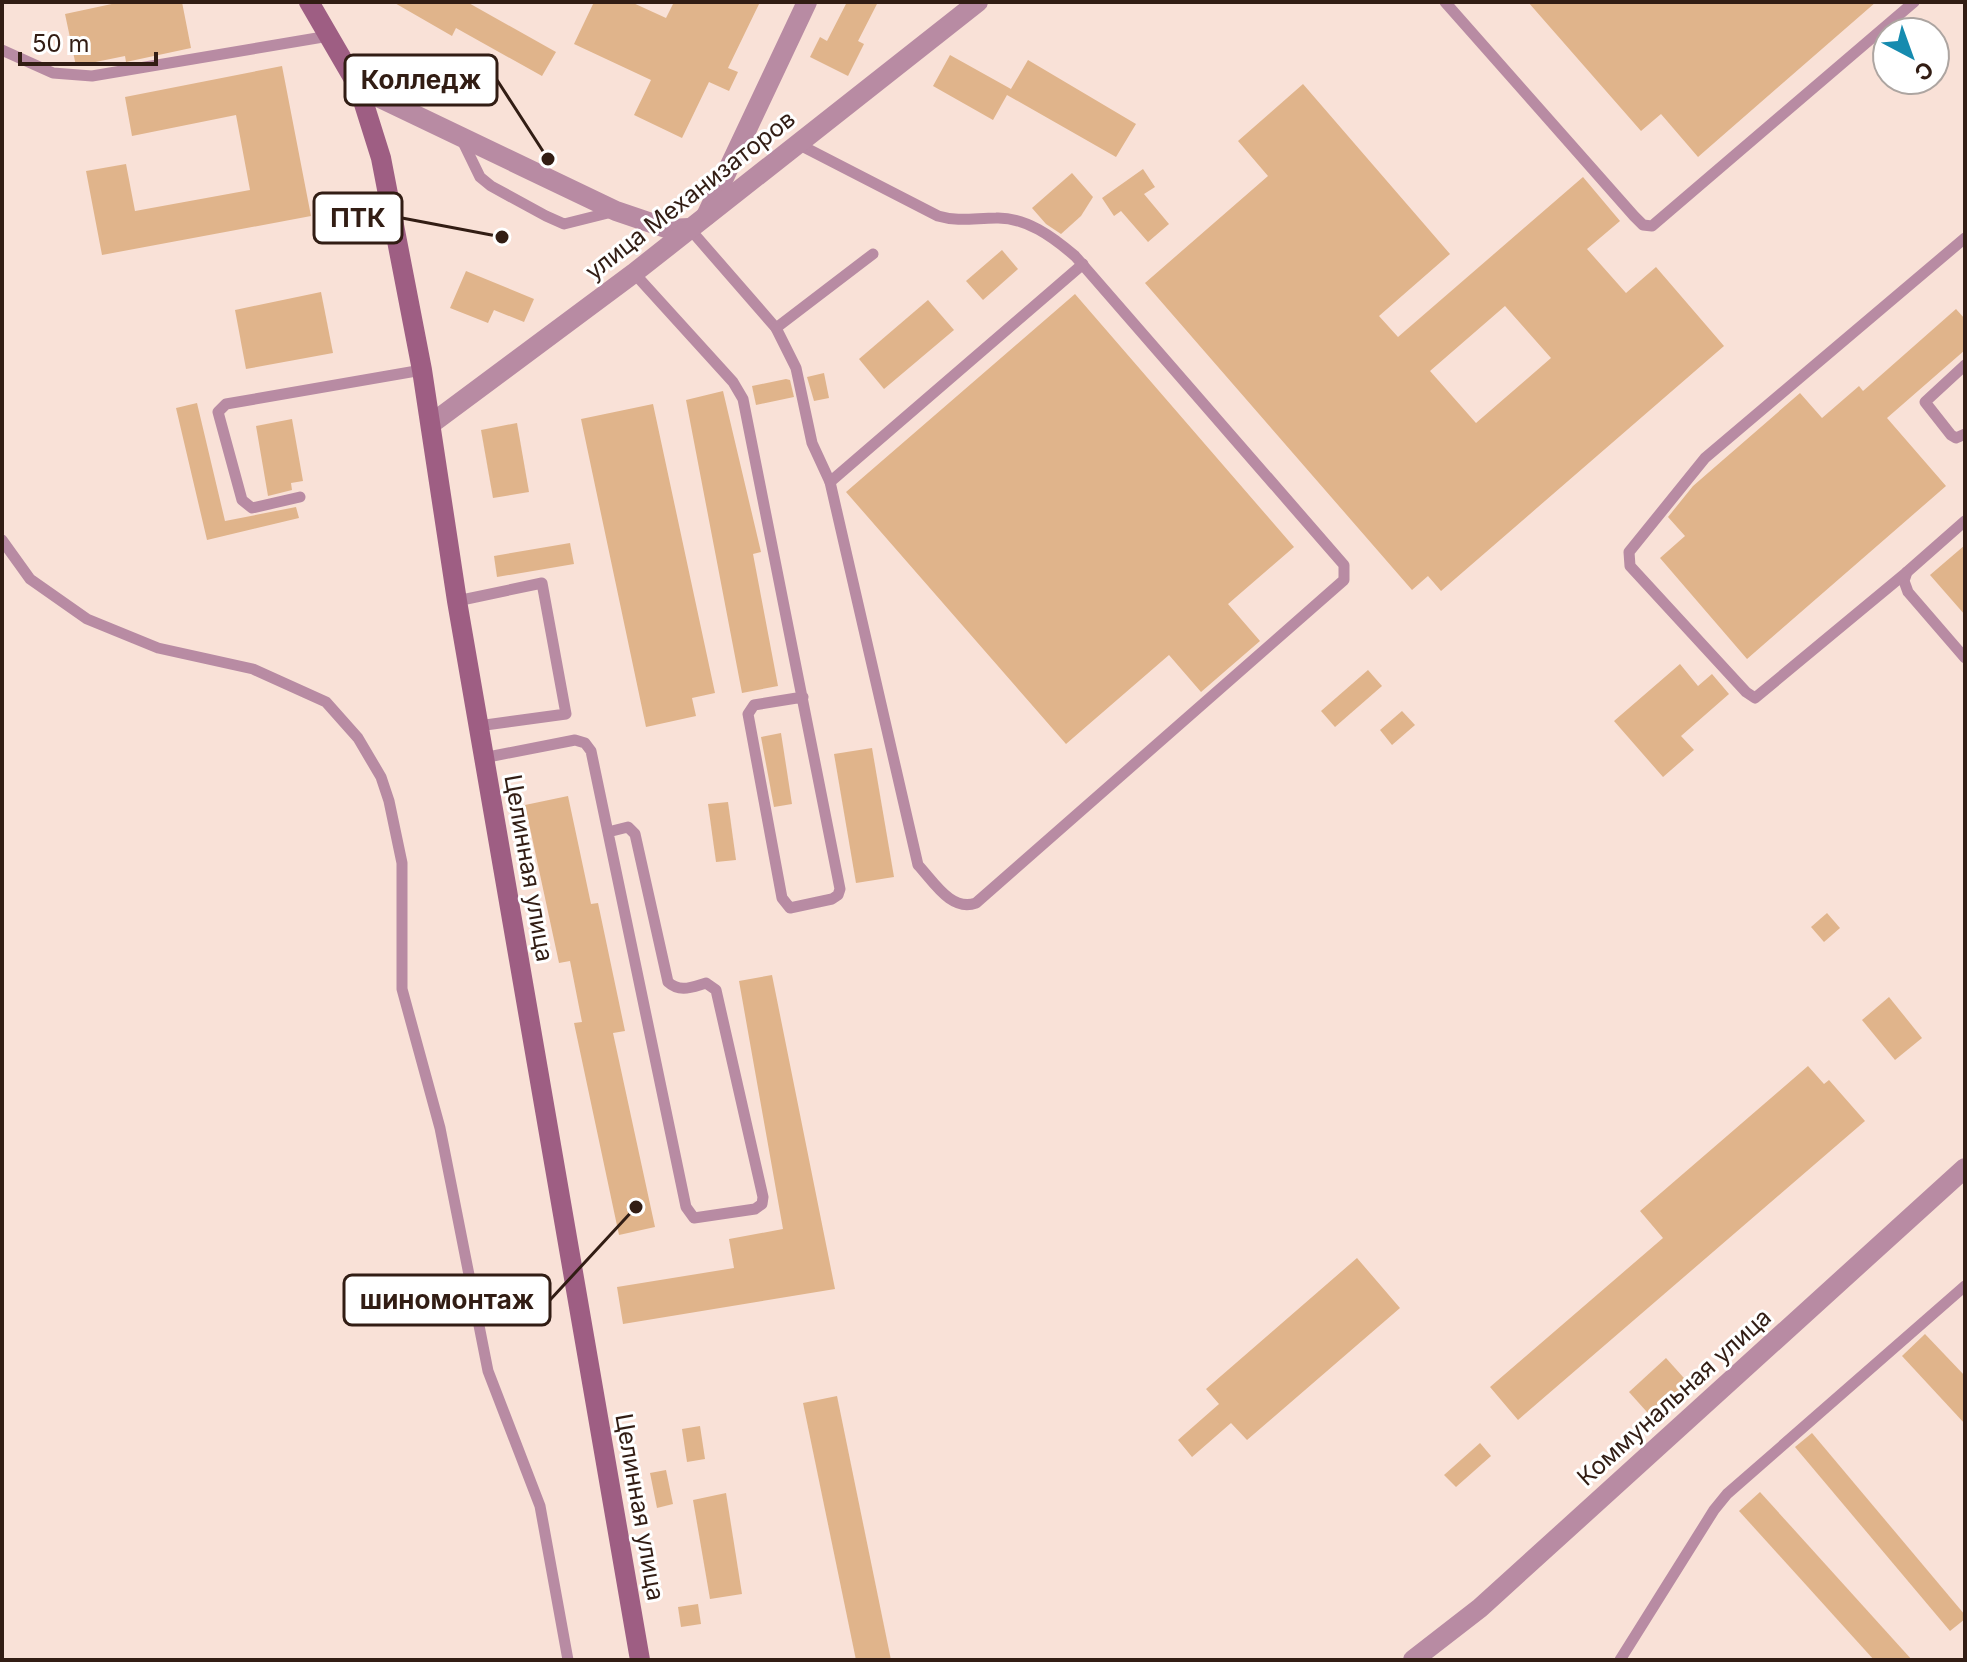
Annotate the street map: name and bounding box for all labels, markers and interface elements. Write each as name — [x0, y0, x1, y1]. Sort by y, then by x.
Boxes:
scale bar — [20, 16, 156, 66]
north arrow — [1871, 16, 1951, 96]
text: 50 m — [32, 29, 90, 58]
callout: Колледж — [345, 55, 497, 105]
text: С — [1909, 56, 1939, 86]
text: Колледж — [361, 64, 481, 95]
street label: улица Механизаторов — [579, 104, 801, 286]
callout: ПТК — [314, 193, 402, 243]
text: ПТК — [330, 202, 386, 233]
street label: Целинная улица — [498, 772, 560, 964]
callout: шиномонтаж — [344, 1275, 550, 1325]
text: шиномонтаж — [360, 1284, 534, 1315]
street label: Коммунальная улица — [1571, 1302, 1777, 1492]
street label: Целинная улица — [609, 1411, 671, 1603]

